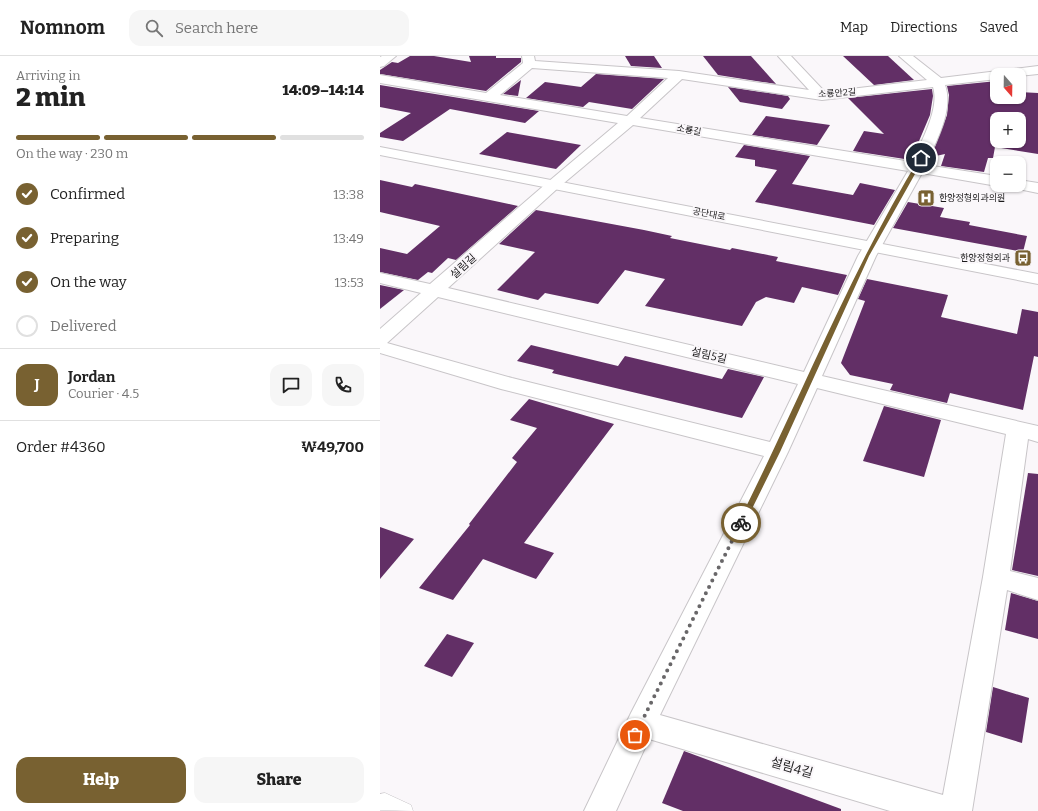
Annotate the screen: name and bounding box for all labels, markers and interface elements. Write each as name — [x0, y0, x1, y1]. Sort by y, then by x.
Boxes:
search box — [129, 10, 409, 46]
text: Nomnom — [20, 16, 105, 39]
icon: search — [143, 17, 165, 39]
text: Search here — [175, 19, 258, 37]
text: Map — [840, 19, 868, 36]
text: Directions — [890, 19, 958, 36]
text: Saved — [980, 19, 1018, 36]
text: Arriving in — [16, 68, 81, 83]
north arrow — [990, 68, 1026, 104]
map controls — [990, 68, 1026, 192]
text: 14:09–14:14 — [282, 81, 364, 99]
text: 2 min — [16, 82, 86, 113]
street label: 소룡안2길 — [818, 87, 856, 99]
button: + — [990, 112, 1026, 148]
street label: 소룡길 — [676, 123, 702, 137]
pin — [904, 141, 938, 175]
text: On the way · 230 m — [16, 146, 128, 161]
icon: home — [910, 147, 932, 169]
button: − — [990, 156, 1026, 192]
icon: check — [16, 183, 38, 205]
text: Confirmed — [50, 185, 125, 203]
text: 13:38 — [333, 187, 364, 202]
hospital icon: 한양정형외과의원 — [916, 188, 936, 208]
place label: 한양정형외과의원 — [939, 193, 1005, 203]
street label: 공단대로 — [692, 206, 726, 222]
icon: check — [16, 227, 38, 249]
text: Preparing — [50, 229, 119, 247]
text: 13:49 — [333, 231, 364, 246]
bus stop icon: 한양정형외과 — [1013, 248, 1033, 268]
street label: 설림길 — [448, 251, 479, 281]
place label: 한양정형외과 — [960, 253, 1010, 263]
icon: check — [16, 271, 38, 293]
text: On the way — [50, 273, 127, 291]
text: 13:53 — [335, 275, 364, 290]
text: Delivered — [50, 317, 117, 335]
street label: 설림5길 — [690, 345, 728, 366]
button: chat — [270, 364, 312, 406]
button: phone — [322, 364, 364, 406]
text: Jordan — [68, 368, 115, 386]
text: J — [34, 376, 40, 394]
text: Courier · 4.5 — [68, 386, 139, 401]
text: Order #4360 — [16, 438, 106, 456]
text: ₩49,700 — [301, 438, 364, 456]
courier — [721, 503, 761, 543]
icon: bike — [730, 512, 752, 534]
pin — [618, 718, 652, 752]
icon: bag — [624, 724, 646, 746]
street label: 설림4길 — [769, 754, 815, 781]
button: Help — [16, 757, 186, 803]
button: Share — [194, 757, 364, 803]

